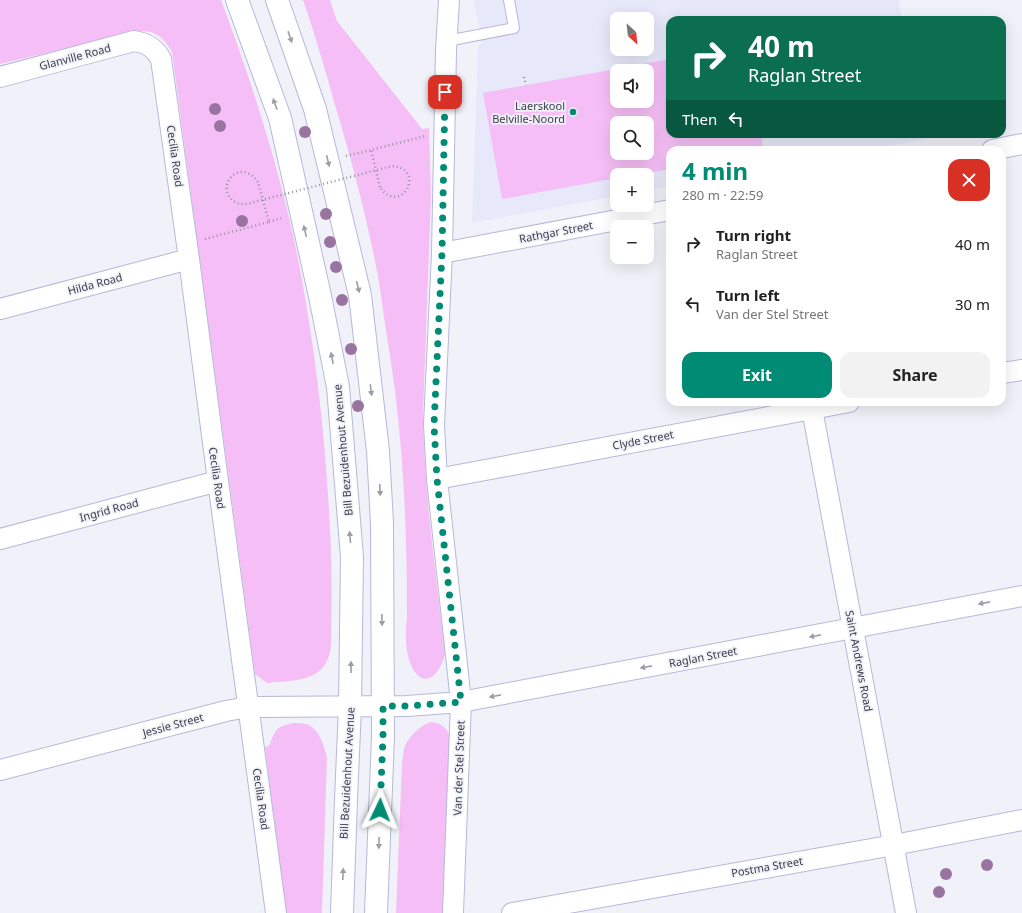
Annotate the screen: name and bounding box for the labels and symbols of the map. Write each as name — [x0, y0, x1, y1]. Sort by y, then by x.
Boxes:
north arrow — [610, 12, 654, 56]
one-way arrow — [287, 31, 293, 43]
street label: Glanville Road — [37, 40, 112, 73]
pin — [428, 75, 462, 109]
one-way arrow — [272, 98, 278, 110]
place label: Laerskool Belville-Noord — [492, 98, 565, 126]
marker: Laerskool Belville-Noord — [568, 107, 578, 117]
street label: Cecilia Road — [164, 124, 187, 188]
one-way arrow — [325, 155, 331, 167]
street label: Rathgar Street — [518, 217, 594, 246]
one-way arrow — [302, 225, 308, 237]
street label: Hilda Road — [66, 269, 124, 298]
one-way arrow — [356, 281, 362, 294]
one-way arrow — [329, 352, 335, 364]
one-way arrow — [368, 383, 374, 396]
street label: Bill Bezuidenhout Avenue — [329, 384, 356, 516]
street label: Clyde Street — [611, 426, 675, 453]
street label: Cecilia Road — [206, 446, 229, 510]
one-way arrow — [377, 484, 384, 496]
street label: Ingrid Road — [78, 494, 140, 525]
one-way arrow — [347, 531, 353, 543]
one-way arrow — [978, 601, 990, 607]
street label: Saint Andrews Road — [842, 609, 877, 713]
one-way arrow — [379, 614, 385, 627]
one-way arrow — [809, 633, 821, 639]
street label: Raglan Street — [668, 643, 738, 670]
one-way arrow — [348, 660, 354, 673]
one-way arrow — [640, 665, 652, 671]
one-way arrow — [489, 693, 501, 699]
street label: Bill Bezuidenhout Avenue — [336, 707, 357, 839]
street label: Jessie Street — [140, 709, 205, 740]
street label: Van der Stel Street — [449, 720, 468, 816]
street label: Cecilia Road — [250, 767, 273, 831]
position arrow — [359, 789, 401, 831]
one-way arrow — [376, 837, 382, 850]
street label: Postma Street — [730, 853, 804, 880]
one-way arrow — [340, 867, 346, 880]

